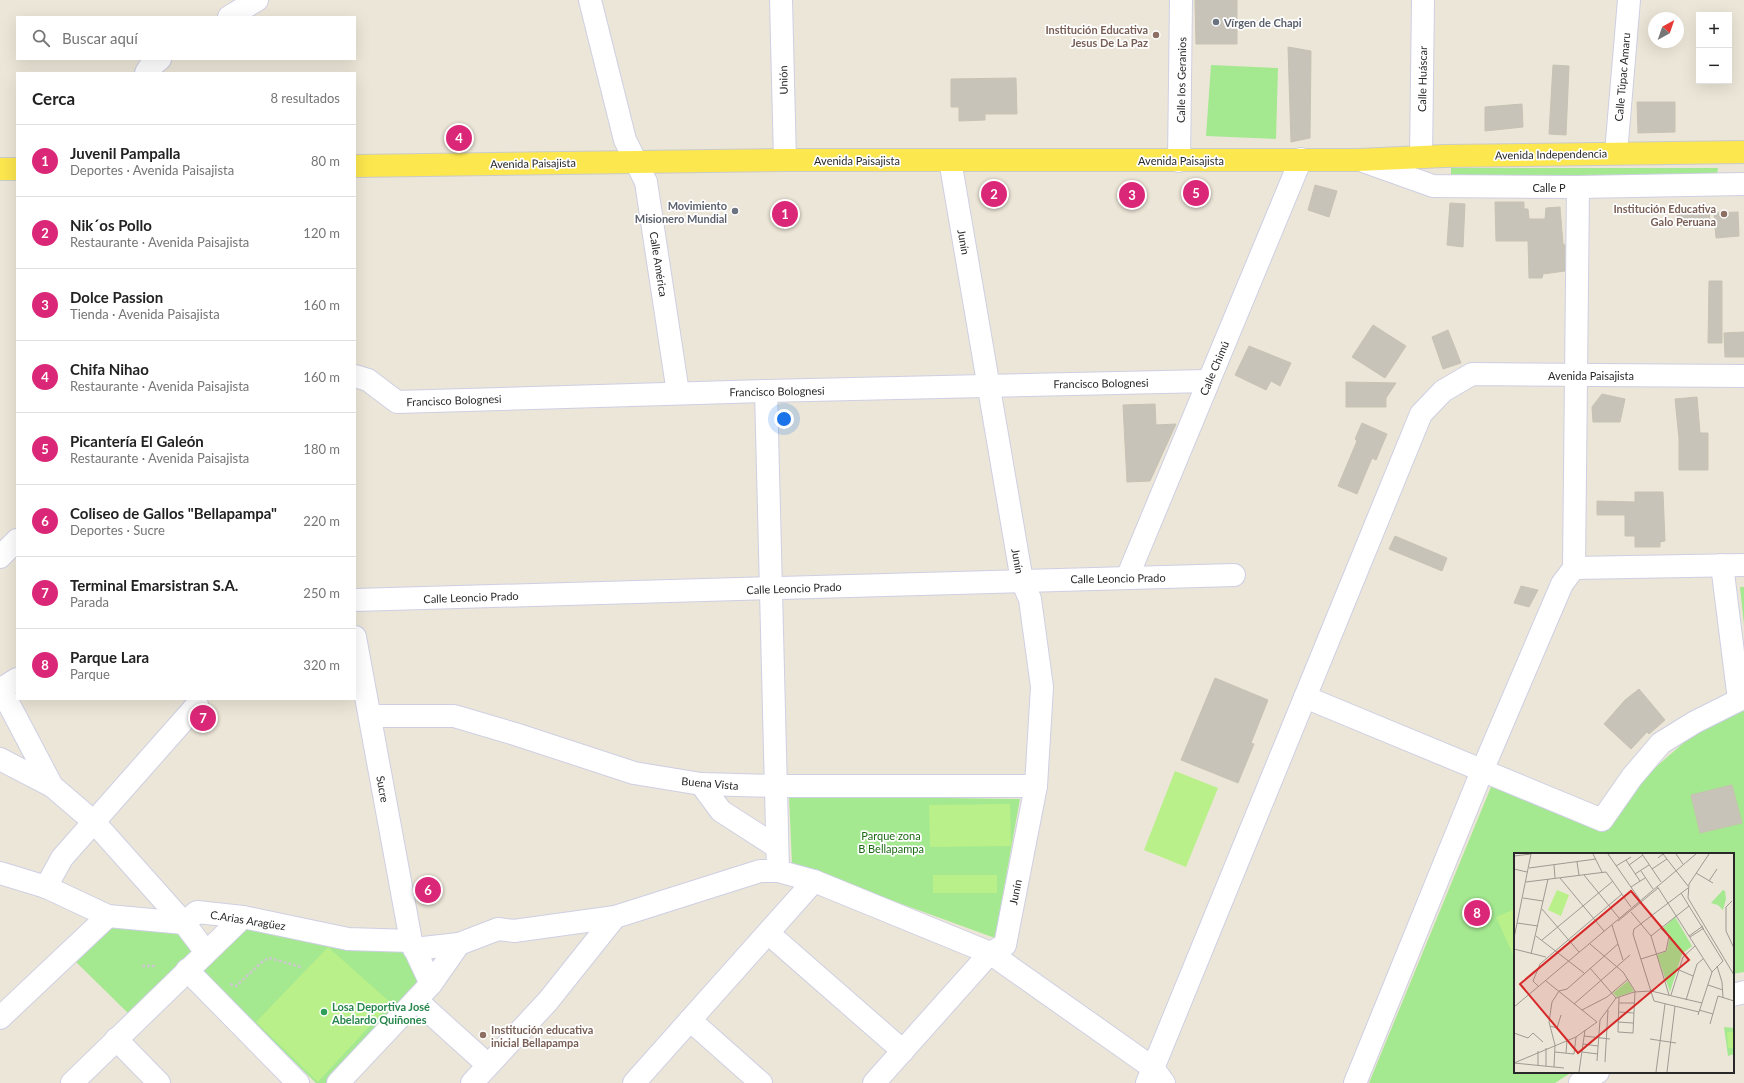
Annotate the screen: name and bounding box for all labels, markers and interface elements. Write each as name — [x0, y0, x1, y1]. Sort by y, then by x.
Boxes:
north arrow — [1648, 12, 1684, 48]
map controls — [1696, 12, 1732, 84]
button: + — [1696, 12, 1732, 48]
search box — [16, 16, 356, 60]
place label: Vírgen de Chapi — [1223, 16, 1302, 29]
marker: Vírgen de Chapi — [1211, 17, 1221, 27]
place label: Institución Educativa Jesus De La Paz — [1045, 23, 1148, 49]
icon: search — [30, 27, 52, 49]
text: Buscar aquí — [62, 29, 138, 47]
marker: Institución Educativa Jesus De La Paz — [1151, 30, 1161, 40]
street label: Calle Túpac Amaru — [1612, 32, 1632, 122]
street label: Calle los Geranios — [1174, 37, 1188, 123]
street label: Calle Huáscar — [1415, 46, 1429, 112]
button: − — [1696, 48, 1732, 84]
street label: Unión — [776, 65, 790, 95]
text: Cerca — [32, 88, 75, 109]
text: 8 resultados — [270, 90, 340, 106]
pin: 4 — [446, 123, 472, 153]
text: Juvenil Pampalla — [70, 144, 180, 162]
street label: Avenida Independencia — [1495, 147, 1607, 161]
text: 1 — [41, 153, 49, 169]
text: 80 m — [311, 153, 340, 169]
street label: Avenida Paisajista — [814, 154, 900, 167]
street label: Avenida Paisajista — [1138, 154, 1224, 167]
street label: Avenida Paisajista — [490, 156, 576, 170]
text: Deportes · Avenida Paisajista — [70, 162, 234, 178]
pin: 5 — [1183, 178, 1209, 208]
pin: 2 — [981, 179, 1007, 209]
pin: 3 — [1119, 180, 1145, 210]
street label: Calle P — [1532, 181, 1566, 194]
place label: Movimiento Misionero Mundial — [635, 199, 727, 225]
pin: 1 — [772, 199, 798, 229]
place label: Institución Educativa Galo Peruana — [1613, 202, 1716, 228]
marker: Movimiento Misionero Mundial — [730, 206, 740, 216]
marker: Institución Educativa Galo Peruana — [1719, 209, 1729, 219]
text: Nik´os Pollo — [70, 216, 152, 234]
text: 2 — [41, 225, 49, 241]
text: 120 m — [303, 225, 340, 241]
street label: Junín — [955, 228, 973, 256]
street label: Calle América — [647, 230, 671, 298]
text: Restaurante · Avenida Paisajista — [70, 234, 249, 250]
text: Dolce Passion — [70, 288, 163, 306]
text: 3 — [41, 297, 49, 313]
text: 160 m — [303, 297, 340, 313]
text: Tienda · Avenida Paisajista — [70, 306, 220, 322]
street label: Calle Chimú — [1197, 339, 1231, 397]
text: Chifa Nihao — [70, 360, 149, 378]
text: 4 — [41, 369, 49, 385]
text: 160 m — [303, 369, 340, 385]
street label: Avenida Paisajista — [1548, 369, 1634, 382]
street label: Francisco Bolognesi — [1053, 376, 1149, 390]
text: Restaurante · Avenida Paisajista — [70, 378, 249, 394]
street label: Francisco Bolognesi — [729, 384, 825, 398]
street label: Francisco Bolognesi — [406, 392, 502, 408]
your location — [774, 409, 794, 429]
text: Picantería El Galeón — [70, 432, 204, 450]
text: 5 — [41, 441, 49, 457]
text: 180 m — [303, 441, 340, 457]
text: Restaurante · Avenida Paisajista — [70, 450, 249, 466]
text: Coliseo de Gallos "Bellapampa" — [70, 504, 277, 522]
text: 6 — [41, 513, 49, 529]
text: 220 m — [303, 513, 340, 529]
text: Deportes · Sucre — [70, 522, 165, 538]
street label: Junín — [1009, 547, 1027, 575]
street label: Calle Leoncio Prado — [1070, 571, 1166, 585]
text: Terminal Emarsistran S.A. — [70, 576, 238, 594]
street label: Calle Leoncio Prado — [746, 580, 842, 596]
text: 7 — [41, 585, 49, 601]
text: 250 m — [303, 585, 340, 601]
street label: Calle Leoncio Prado — [423, 589, 519, 605]
text: Parada — [70, 594, 109, 610]
text: Parque Lara — [70, 648, 149, 666]
text: 8 — [41, 657, 49, 673]
text: 320 m — [303, 657, 340, 673]
text: Parque — [70, 666, 110, 682]
pin: 7 — [190, 703, 216, 733]
street label: Buena Vista — [681, 774, 739, 792]
street label: Sucre — [374, 775, 392, 804]
park label: Parque zona B Bellapampa — [858, 829, 924, 855]
inset map — [1514, 853, 1734, 1073]
pin: 6 — [415, 875, 441, 905]
street label: Junín — [1006, 878, 1024, 906]
pin: 8 — [1464, 898, 1490, 928]
street label: C.Arias Aragüez — [209, 908, 287, 932]
place label: Losa Deportiva José Abelardo Quiñones — [331, 1000, 430, 1026]
marker: Losa Deportiva José Abelardo Quiñones — [319, 1007, 329, 1017]
place label: Institución educativa inicial Bellapampa — [491, 1023, 593, 1049]
marker: Institución educativa inicial Bellapampa — [478, 1030, 488, 1040]

